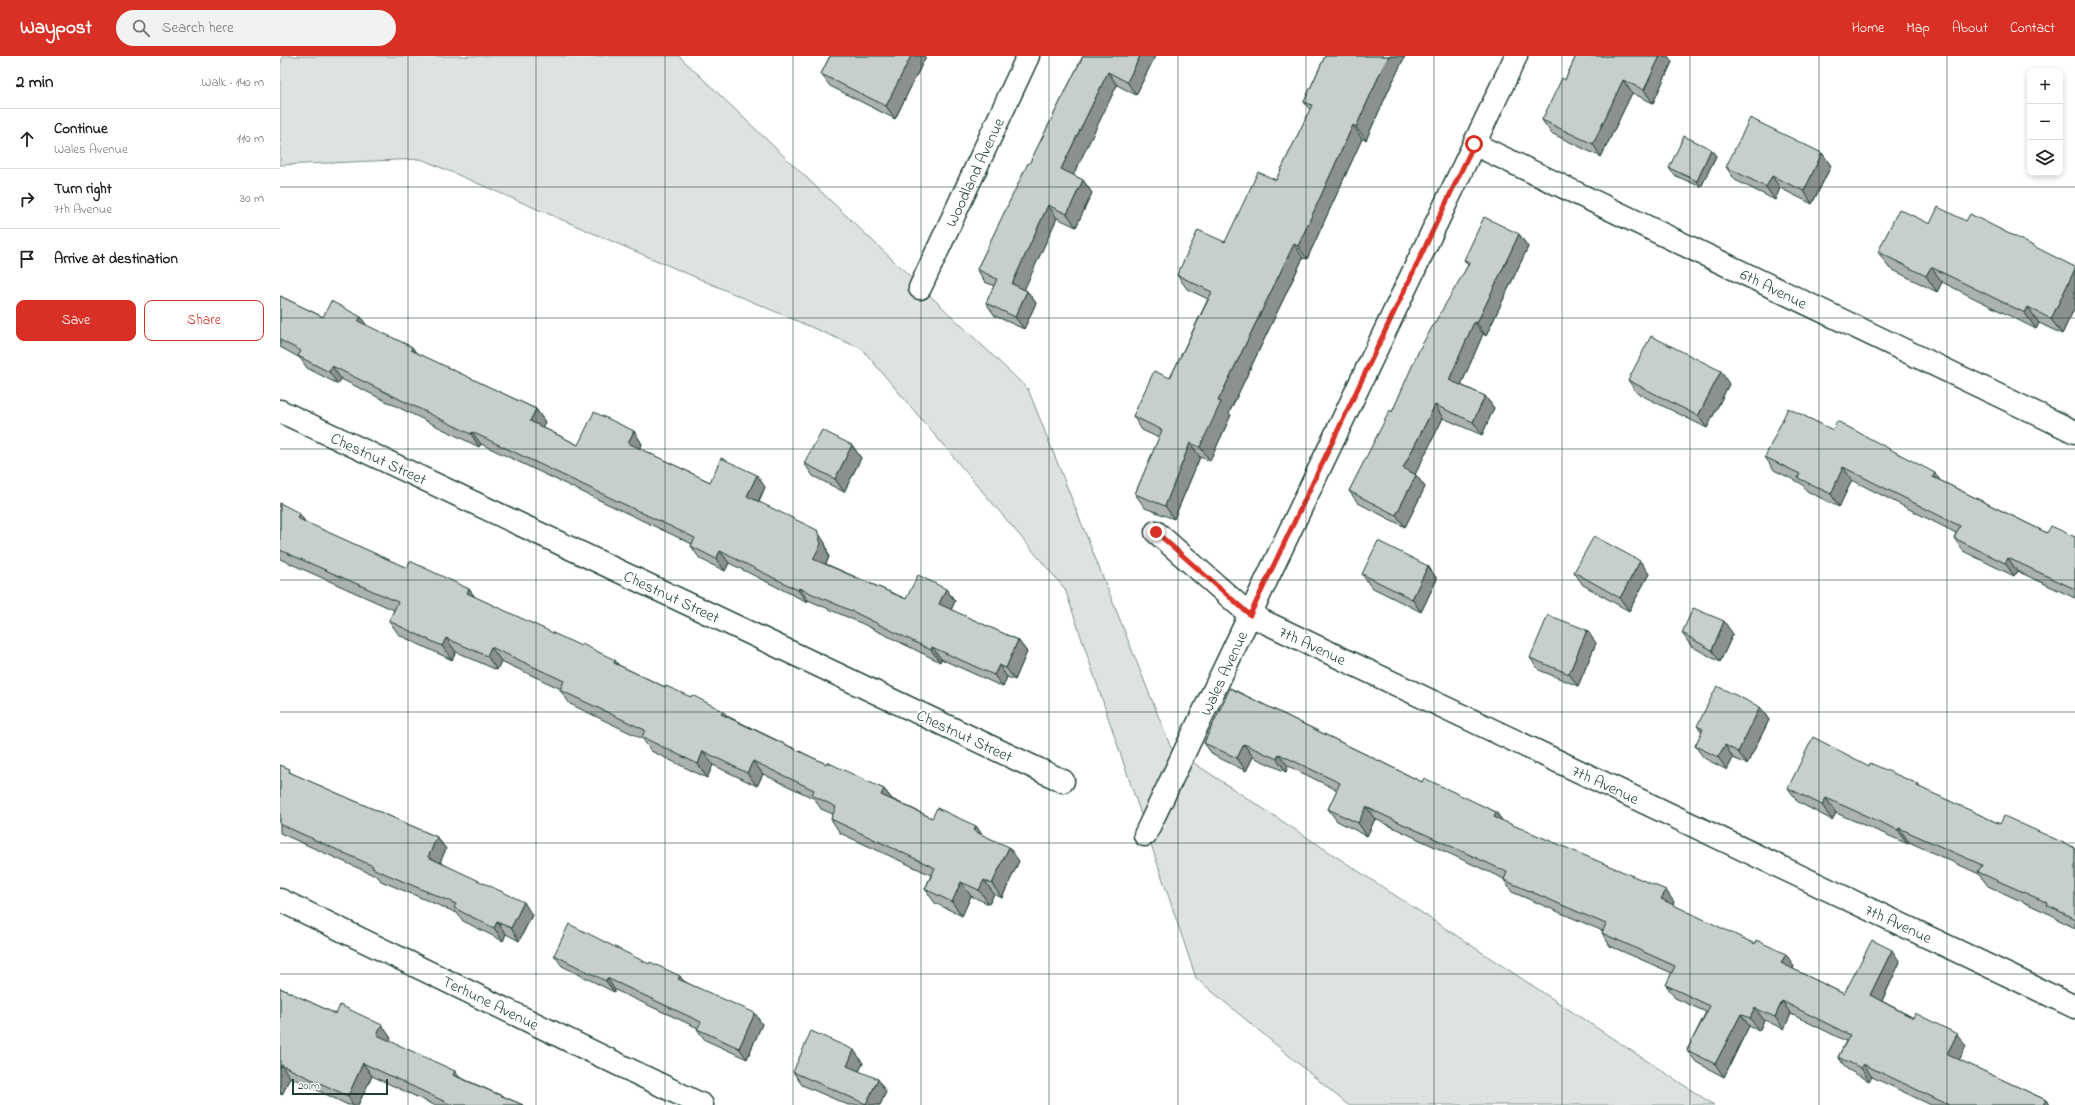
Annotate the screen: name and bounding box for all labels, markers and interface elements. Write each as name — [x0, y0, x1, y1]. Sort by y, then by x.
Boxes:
search box — [116, 10, 396, 46]
text: Waypost — [20, 15, 92, 42]
icon: search — [130, 17, 152, 39]
text: Search here — [162, 17, 234, 39]
text: Home — [1852, 18, 1884, 39]
text: Map — [1906, 18, 1930, 39]
text: About — [1952, 18, 1988, 39]
text: Contact — [2010, 18, 2055, 39]
map controls — [2027, 68, 2063, 176]
button: + — [2027, 68, 2063, 104]
text: 2 min — [16, 70, 53, 95]
text: Walk · 140 m — [201, 73, 264, 92]
button: − — [2027, 104, 2063, 140]
street label: Woodland Avenue — [940, 114, 1012, 231]
text: Continue — [54, 118, 108, 140]
icon: ahead — [16, 128, 38, 150]
text: 110 m — [237, 129, 264, 148]
route start — [1465, 135, 1483, 153]
text: Wales Avenue — [54, 140, 128, 159]
button: layers — [2027, 140, 2063, 176]
text: Turn right — [54, 178, 112, 200]
icon: right — [16, 188, 38, 210]
text: 30 m — [240, 189, 264, 208]
text: 7th Avenue — [54, 200, 112, 219]
icon: arrive — [16, 248, 38, 270]
text: Arrive at destination — [54, 248, 178, 270]
street label: 6th Avenue — [1736, 263, 1811, 317]
button: Save — [16, 300, 136, 341]
button: Share — [144, 300, 264, 341]
street label: Chestnut Street — [326, 427, 431, 493]
route end — [1147, 523, 1165, 541]
street label: Chestnut Street — [619, 565, 724, 631]
street label: 7th Avenue — [1275, 621, 1350, 673]
street label: Wales Avenue — [1195, 627, 1255, 720]
street label: Chestnut Street — [912, 704, 1017, 770]
street label: 7th Avenue — [1568, 760, 1643, 812]
street label: 7th Avenue — [1861, 899, 1936, 951]
street label: Terhune Avenue — [438, 970, 543, 1038]
scale bar — [292, 1077, 388, 1096]
text: 20 m — [298, 1078, 320, 1094]

